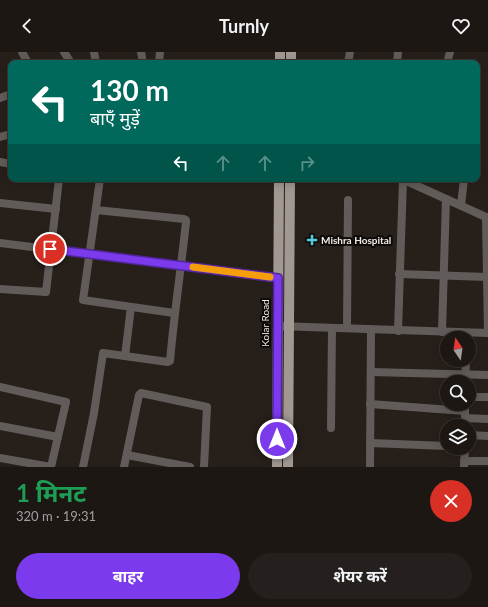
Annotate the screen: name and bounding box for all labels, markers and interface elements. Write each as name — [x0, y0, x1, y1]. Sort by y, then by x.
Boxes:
icon: back — [16, 15, 38, 37]
text: Turnly — [219, 15, 269, 37]
icon: heart — [450, 15, 472, 37]
text: 130 m — [90, 73, 169, 107]
icon: left — [24, 76, 76, 128]
text: बाएँ मुड़ें — [90, 107, 140, 129]
icon: left — [170, 152, 192, 174]
icon: ahead — [212, 152, 234, 174]
icon: ahead — [254, 152, 276, 174]
icon: right — [296, 152, 318, 174]
pin — [33, 232, 67, 266]
marker: Mishra Hospital — [306, 234, 318, 246]
place label: Mishra Hospital — [321, 234, 391, 246]
icon: arrive — [39, 238, 61, 260]
street label: Kolar Road — [259, 299, 271, 347]
north arrow — [440, 331, 476, 367]
map controls — [440, 331, 476, 455]
button: search — [440, 375, 476, 411]
position arrow — [256, 418, 298, 460]
button: layers — [440, 419, 476, 455]
text: 1 मिनट — [16, 478, 86, 507]
button: close — [430, 480, 472, 522]
text: 320 m · 19:31 — [16, 508, 96, 524]
button: बाहर — [16, 553, 240, 599]
button: शेयर करें — [248, 553, 472, 599]

